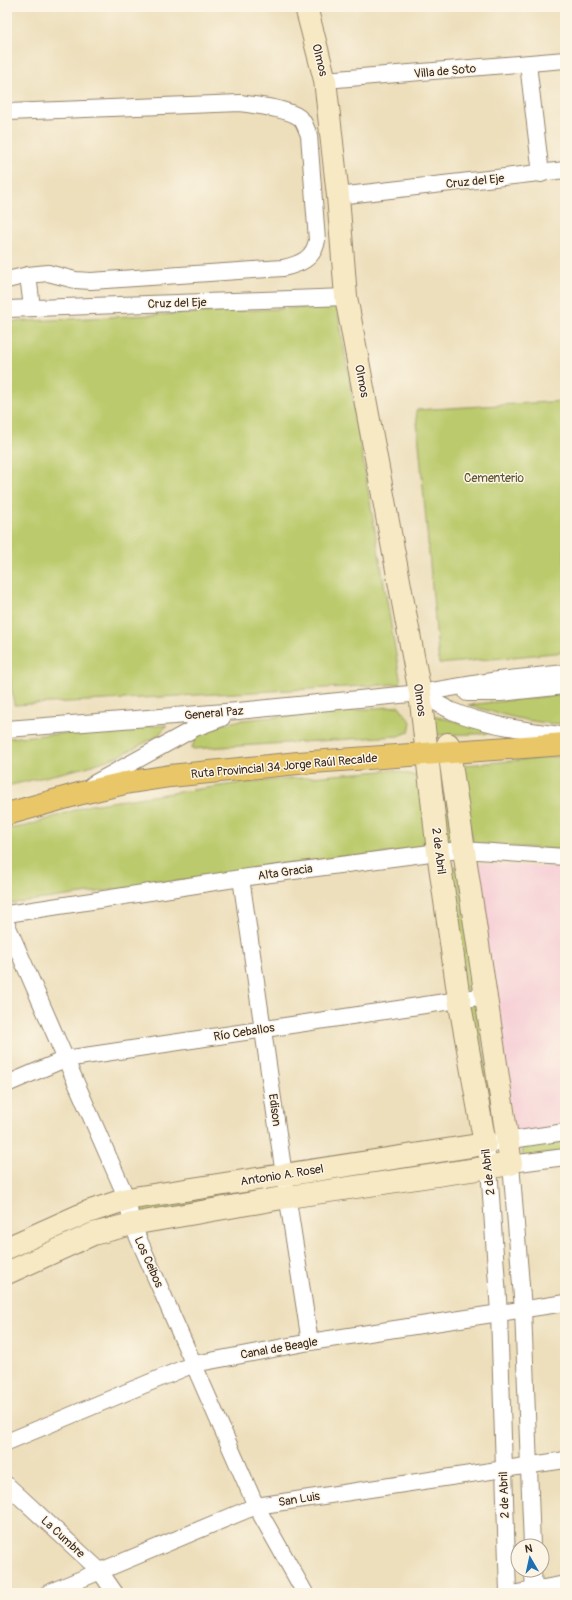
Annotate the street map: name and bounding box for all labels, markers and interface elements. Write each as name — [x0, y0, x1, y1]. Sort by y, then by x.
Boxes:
street label: Olmos — [308, 42, 331, 79]
street label: Villa de Soto — [413, 61, 477, 82]
street label: Cruz del Eje — [445, 171, 505, 192]
street label: Cruz del Eje — [147, 295, 207, 312]
street label: Olmos — [351, 363, 372, 399]
park label: Cementerio — [464, 471, 524, 486]
street label: Olmos — [410, 683, 429, 718]
street label: General Paz — [184, 703, 244, 724]
street label: Ruta Provincial 34 Jorge Raúl Recalde — [190, 751, 378, 782]
street label: 2 de Abril — [428, 827, 449, 875]
street label: Alta Gracia — [257, 861, 314, 884]
street label: Río Ceballos — [212, 1020, 276, 1045]
street label: Edison — [265, 1093, 284, 1128]
street label: 2 de Abril — [479, 1148, 498, 1196]
street label: Antonio A. Rosel — [239, 1161, 325, 1189]
street label: Los Ceibos — [131, 1234, 167, 1291]
street label: Canal de Beagle — [239, 1334, 319, 1363]
street label: 2 de Abril — [496, 1471, 513, 1519]
street label: San Luis — [277, 1489, 322, 1510]
street label: La Cumbre — [38, 1513, 88, 1562]
north arrow — [510, 1538, 550, 1578]
text: N — [524, 1542, 534, 1556]

